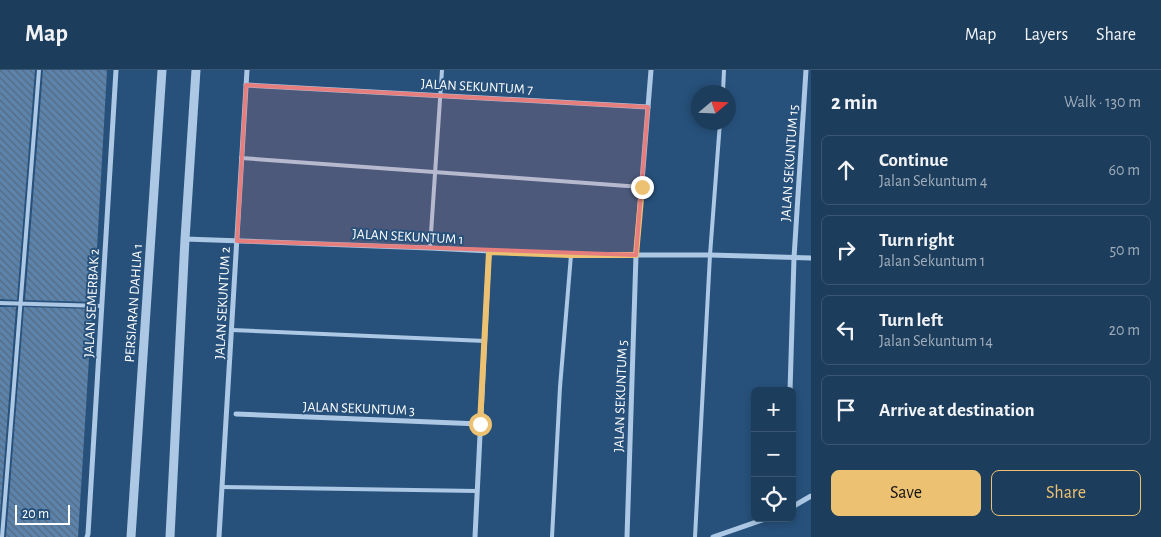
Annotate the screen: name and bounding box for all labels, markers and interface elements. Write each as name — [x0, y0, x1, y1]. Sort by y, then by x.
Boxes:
text: Map — [25, 22, 68, 46]
text: Map — [965, 26, 996, 44]
text: Layers — [1024, 26, 1068, 44]
text: Share — [1096, 26, 1136, 44]
street label: JALAN SEKUNTUM 7 — [421, 77, 533, 97]
north arrow — [691, 85, 736, 130]
text: 2 min — [831, 92, 878, 113]
text: Walk · 130 m — [1064, 94, 1141, 110]
street label: JALAN SEKUNTUM 15 — [779, 104, 801, 222]
text: Continue — [879, 151, 948, 170]
icon: ahead — [832, 156, 860, 184]
text: 60 m — [1109, 162, 1140, 178]
text: Jalan Sekuntum 4 — [879, 173, 988, 189]
route end — [631, 176, 654, 199]
street label: JALAN SEKUNTUM 1 — [352, 227, 464, 247]
text: Turn right — [879, 231, 954, 250]
icon: right — [832, 236, 860, 264]
text: 50 m — [1109, 242, 1140, 258]
street label: PERSIARAN DAHLIA 1 — [123, 243, 145, 363]
street label: JALAN SEKUNTUM 2 — [213, 246, 233, 360]
street label: JALAN SEMERBAK 2 — [82, 248, 102, 358]
text: Jalan Sekuntum 1 — [879, 253, 985, 269]
text: Turn left — [879, 311, 943, 330]
icon: left — [832, 316, 860, 344]
text: 20 m — [1109, 322, 1140, 338]
text: Jalan Sekuntum 14 — [879, 333, 993, 349]
street label: JALAN SEKUNTUM 5 — [612, 340, 630, 452]
map controls — [751, 387, 796, 522]
button: + — [751, 387, 796, 432]
icon: arrive — [832, 396, 860, 424]
street label: JALAN SEKUNTUM 3 — [303, 400, 415, 418]
text: Arrive at destination — [879, 401, 1035, 420]
route start — [469, 413, 492, 436]
button: − — [751, 432, 796, 477]
button: Save — [831, 470, 981, 516]
button: Share — [991, 470, 1141, 516]
button: locate — [751, 477, 796, 522]
scale bar — [15, 502, 70, 525]
text: 20 m — [22, 507, 49, 521]

